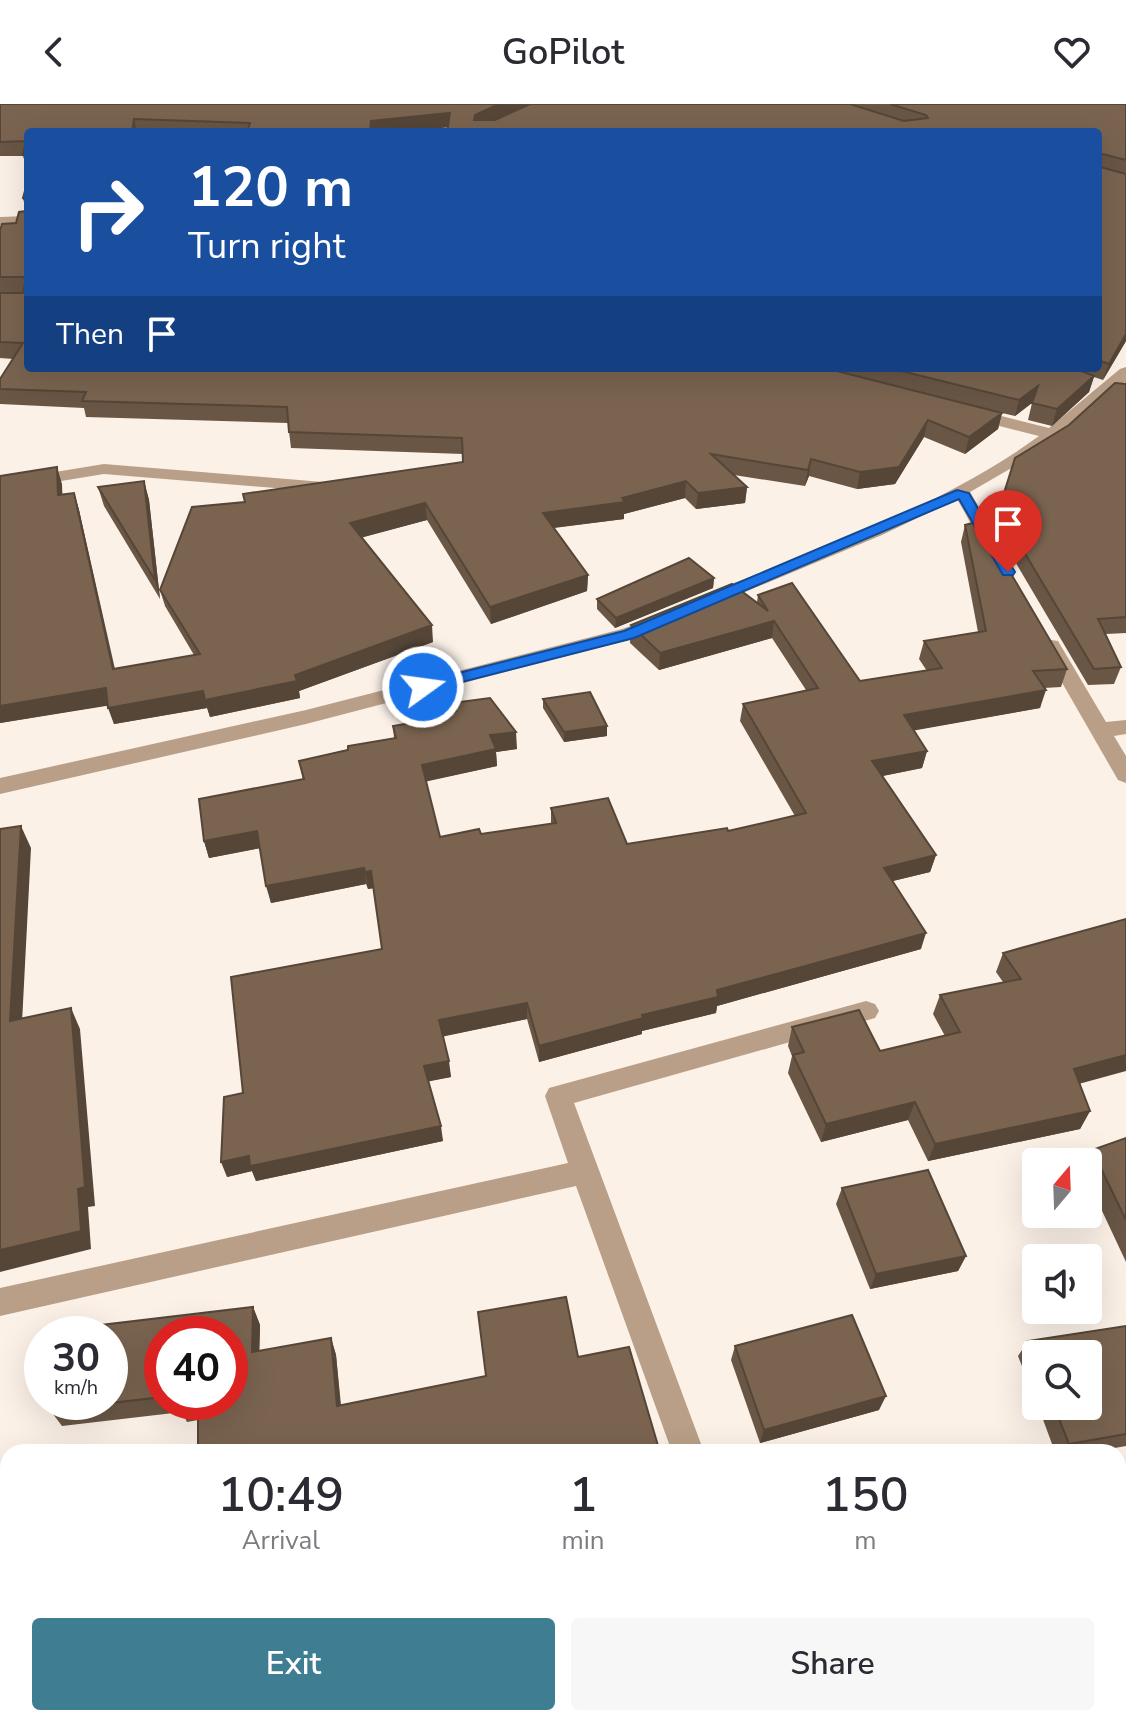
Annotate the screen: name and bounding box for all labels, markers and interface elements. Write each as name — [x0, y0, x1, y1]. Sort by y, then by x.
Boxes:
text: GoPilot — [502, 28, 624, 77]
icon: back — [32, 30, 76, 74]
icon: heart — [1050, 30, 1094, 74]
text: 120 m — [188, 149, 353, 226]
icon: right — [56, 160, 160, 264]
text: Turn right — [188, 222, 345, 271]
icon: arrive — [140, 312, 184, 356]
text: Then — [56, 314, 124, 355]
pin — [974, 490, 1042, 572]
icon: arrive — [986, 502, 1030, 546]
position arrow — [381, 645, 465, 729]
north arrow — [1022, 1148, 1102, 1228]
map controls — [1022, 1148, 1102, 1420]
button: sound — [1022, 1244, 1102, 1324]
speed limit sign: 40 — [144, 1316, 248, 1420]
text: 30 — [52, 1331, 100, 1385]
button: search — [1022, 1340, 1102, 1420]
text: km/h — [54, 1374, 98, 1401]
text: 10:49 — [217, 1462, 344, 1528]
text: 1 — [569, 1462, 597, 1528]
text: 150 — [822, 1462, 909, 1528]
text: Arrival — [242, 1523, 320, 1558]
text: min — [562, 1523, 605, 1558]
text: m — [854, 1523, 876, 1558]
button: Exit — [32, 1618, 555, 1710]
button: Share — [571, 1618, 1094, 1710]

